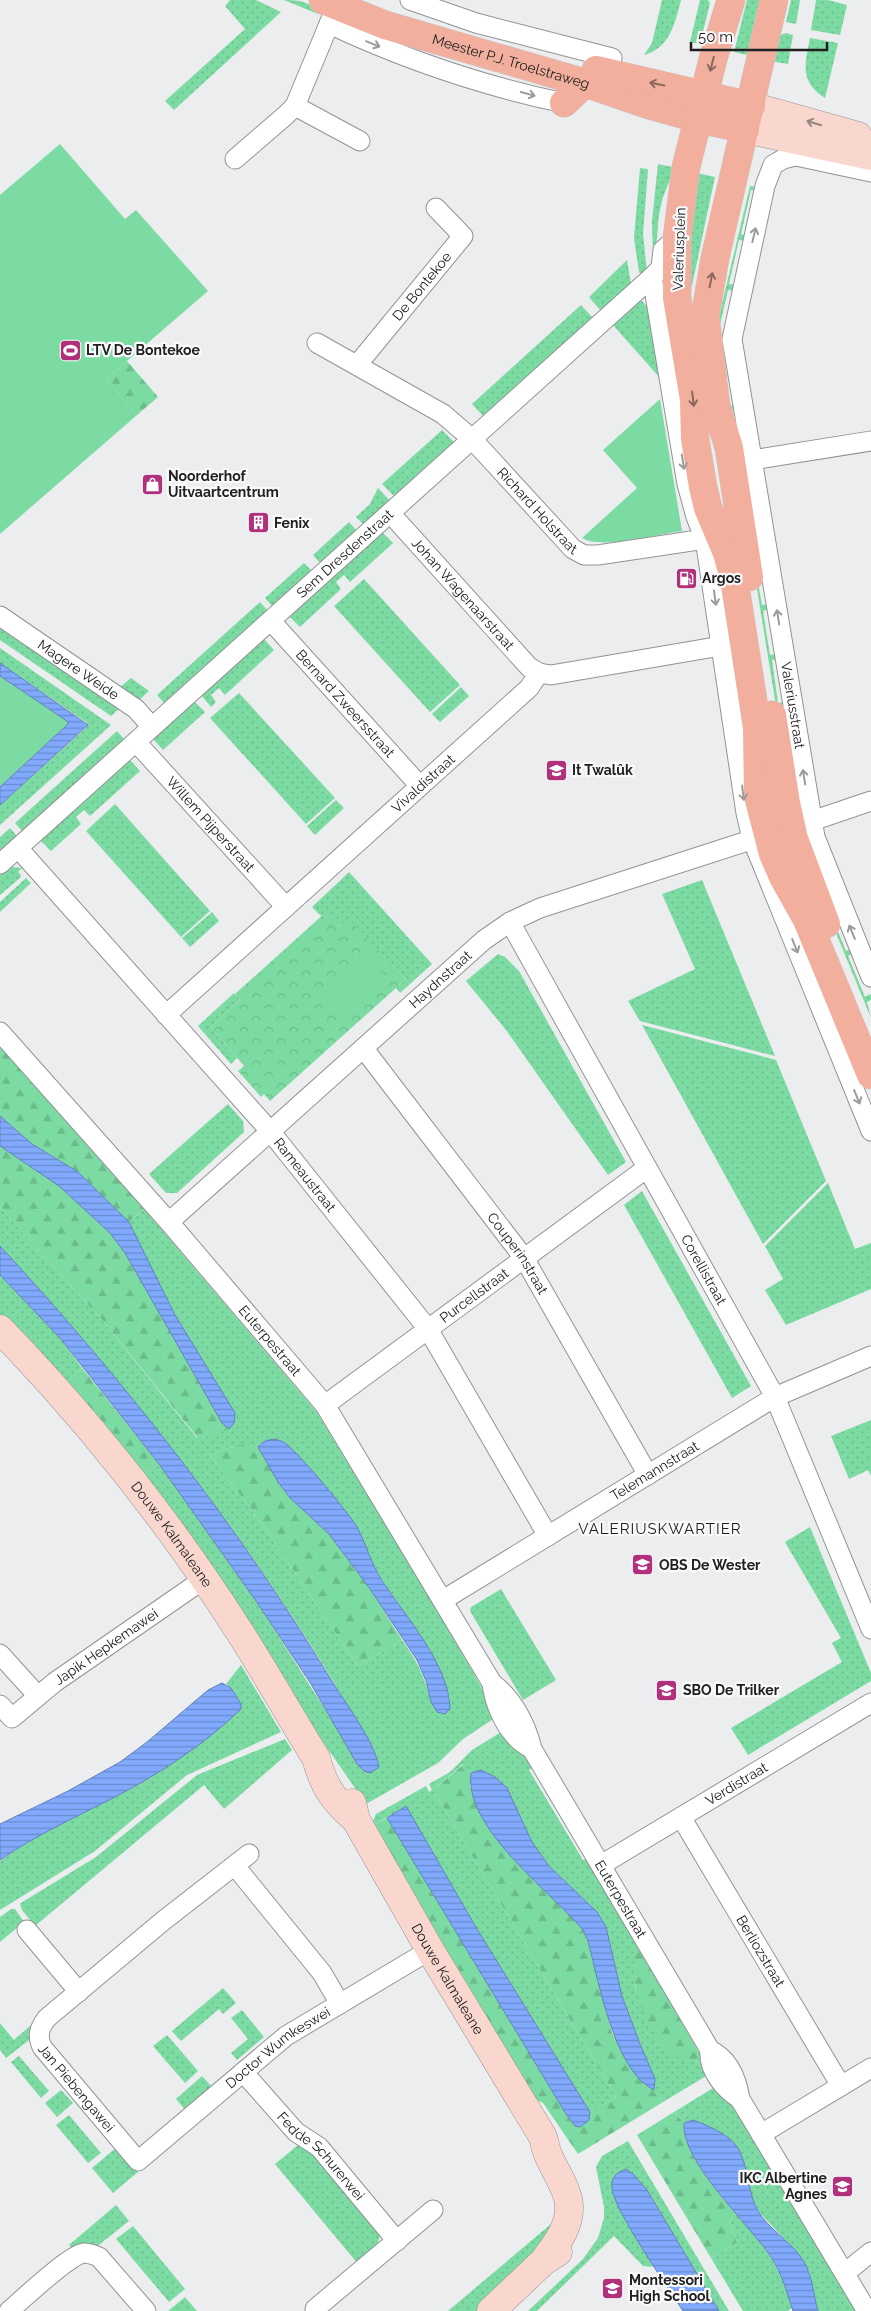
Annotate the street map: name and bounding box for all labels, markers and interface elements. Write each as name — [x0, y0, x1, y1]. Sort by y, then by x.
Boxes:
scale bar — [691, 20, 827, 52]
text: 50 m — [698, 28, 733, 46]
street label: Meester P.J. Troelstraweg — [430, 31, 592, 92]
one-way arrow — [365, 40, 380, 50]
one-way arrow — [707, 55, 716, 71]
one-way arrow — [650, 79, 666, 88]
one-way arrow — [519, 90, 535, 99]
one-way arrow — [806, 118, 822, 127]
street label: Valeriusplein — [670, 207, 688, 291]
one-way arrow — [750, 227, 759, 243]
street label: De Bontekoe — [389, 249, 455, 324]
one-way arrow — [707, 273, 716, 289]
sports icon: LTV De Bontekoe — [58, 338, 82, 362]
place label: LTV De Bontekoe — [86, 342, 201, 358]
one-way arrow — [688, 391, 698, 407]
one-way arrow — [679, 454, 689, 470]
street label: Richard Holstraat — [494, 464, 580, 558]
place label: Noorderhof Uitvaartcentrum — [168, 468, 279, 500]
shop icon: Noorderhof Uitvaartcentrum — [140, 472, 164, 496]
street label: Sem Dresdenstraat — [293, 506, 397, 601]
building icon: Fenix — [246, 511, 270, 535]
place label: Fenix — [274, 515, 310, 531]
street label: Johan Wagenaarstraat — [408, 535, 518, 653]
fuel station icon: Argos — [674, 566, 698, 590]
place label: Argos — [702, 570, 741, 586]
one-way arrow — [710, 589, 720, 605]
one-way arrow — [772, 609, 782, 625]
street label: Magere Weide — [35, 636, 122, 703]
street label: Bernard Zweersstraat — [293, 646, 398, 761]
street label: Valeriusstraat — [778, 661, 808, 750]
street label: Vivaldistraat — [388, 751, 458, 816]
school or university icon: It Twalûk — [544, 758, 568, 782]
place label: It Twalûk — [572, 762, 633, 778]
one-way arrow — [799, 770, 809, 786]
street label: Willem Pijperstraat — [163, 773, 258, 875]
one-way arrow — [738, 785, 748, 801]
one-way arrow — [847, 925, 857, 940]
one-way arrow — [791, 938, 801, 953]
street label: Haydnstraat — [406, 947, 475, 1011]
one-way arrow — [853, 1088, 862, 1104]
street label: Rameaustraat — [271, 1135, 339, 1215]
street label: Couperinstraat — [484, 1209, 551, 1297]
street label: Corellistraat — [678, 1232, 730, 1308]
street label: Purcellstraat — [436, 1265, 512, 1326]
street label: Euterpestraat — [236, 1302, 305, 1379]
street label: Telemannstraat — [608, 1437, 702, 1504]
street label: Douwe Kalmaleane — [128, 1478, 216, 1590]
district label: VALERIUSKWARTIER — [578, 1520, 742, 1538]
school or university icon: OBS De Wester — [631, 1553, 655, 1577]
place label: OBS De Wester — [659, 1557, 761, 1573]
street label: Japik Hepkemawei — [51, 1605, 161, 1688]
school or university icon: SBO De Trilker — [655, 1678, 679, 1702]
place label: SBO De Trilker — [683, 1682, 780, 1698]
street label: Verdistraat — [703, 1759, 771, 1808]
street label: Euterpestraat — [592, 1857, 650, 1941]
street label: Berliozstraat — [733, 1912, 788, 1990]
street label: Douwe Kalmaleane — [409, 1921, 487, 2037]
street label: Doctor Wumkeswei — [222, 2004, 333, 2091]
street label: Jan Piebengawei — [35, 2041, 118, 2135]
street label: Fedde Schurerwei — [274, 2109, 368, 2203]
place label: IKC Albertine Agnes — [739, 2170, 828, 2202]
school or university icon: IKC Albertine Agnes — [831, 2174, 855, 2198]
place label: Montessori High School — [629, 2272, 711, 2304]
school or university icon: Montessori High School — [601, 2276, 625, 2300]

